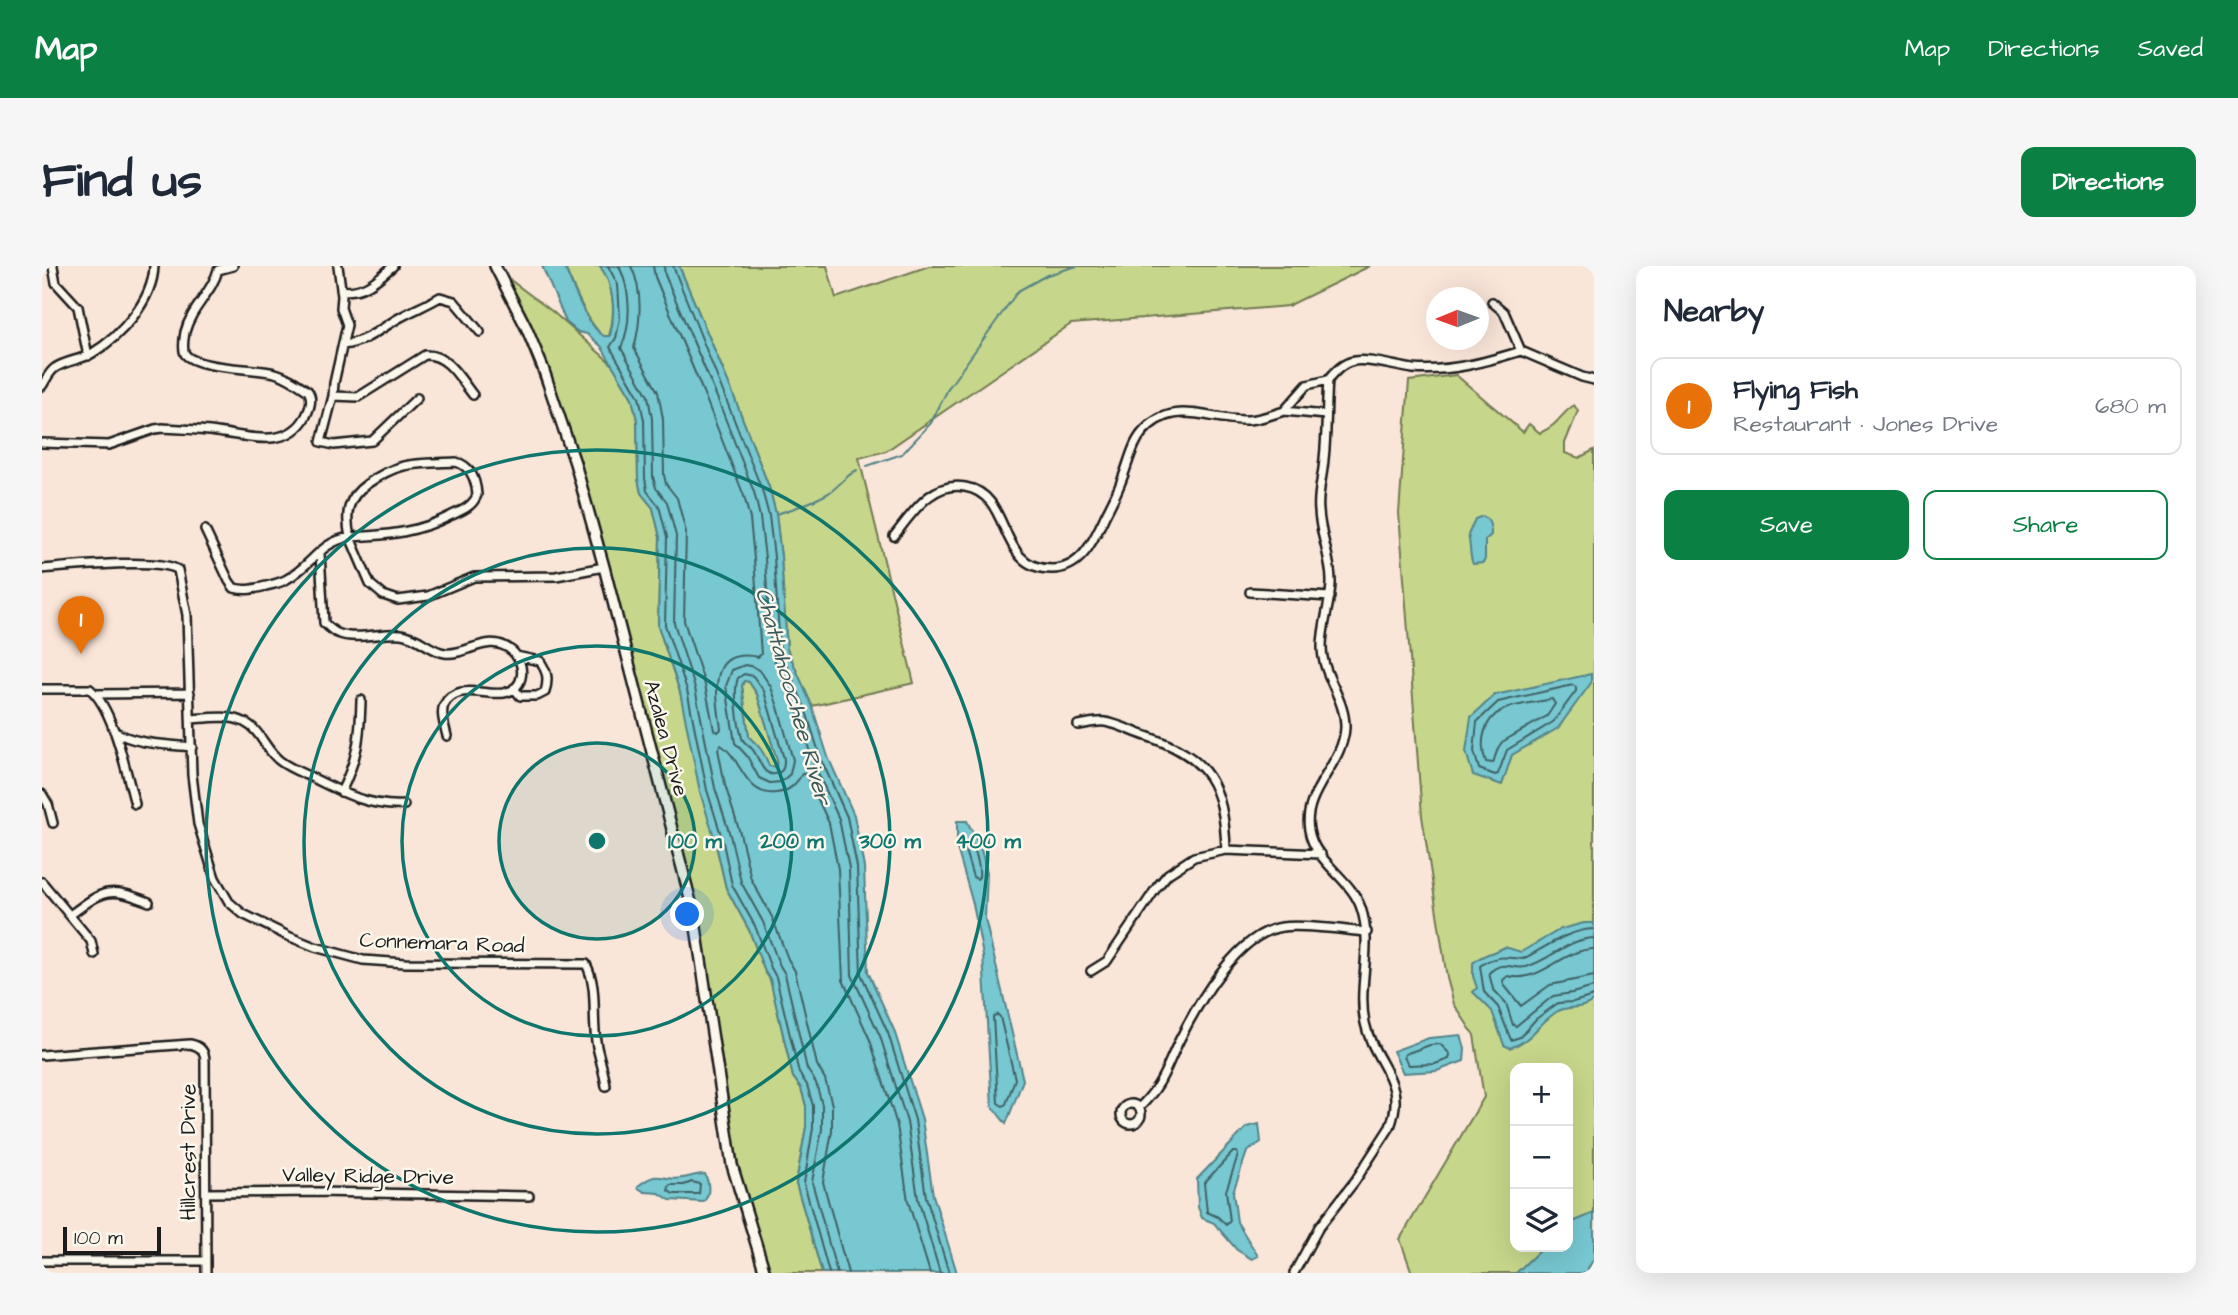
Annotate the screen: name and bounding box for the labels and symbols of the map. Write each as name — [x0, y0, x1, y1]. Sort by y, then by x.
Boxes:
north arrow — [1426, 287, 1489, 350]
water label: Chattahoochee River — [747, 584, 840, 810]
pin: 1 — [58, 596, 104, 654]
street label: Azalea Drive — [637, 677, 695, 799]
text: 100 m — [668, 827, 723, 856]
text: 200 m — [759, 827, 824, 856]
text: 300 m — [858, 827, 922, 856]
text: 400 m — [955, 827, 1021, 856]
centre of rings — [585, 829, 609, 853]
your location — [670, 897, 704, 931]
street label: Connemara Road — [359, 926, 525, 960]
street label: Hillcrest Drive — [174, 1084, 203, 1220]
street label: Valley Ridge Drive — [282, 1160, 454, 1194]
scale bar — [63, 1224, 161, 1256]

